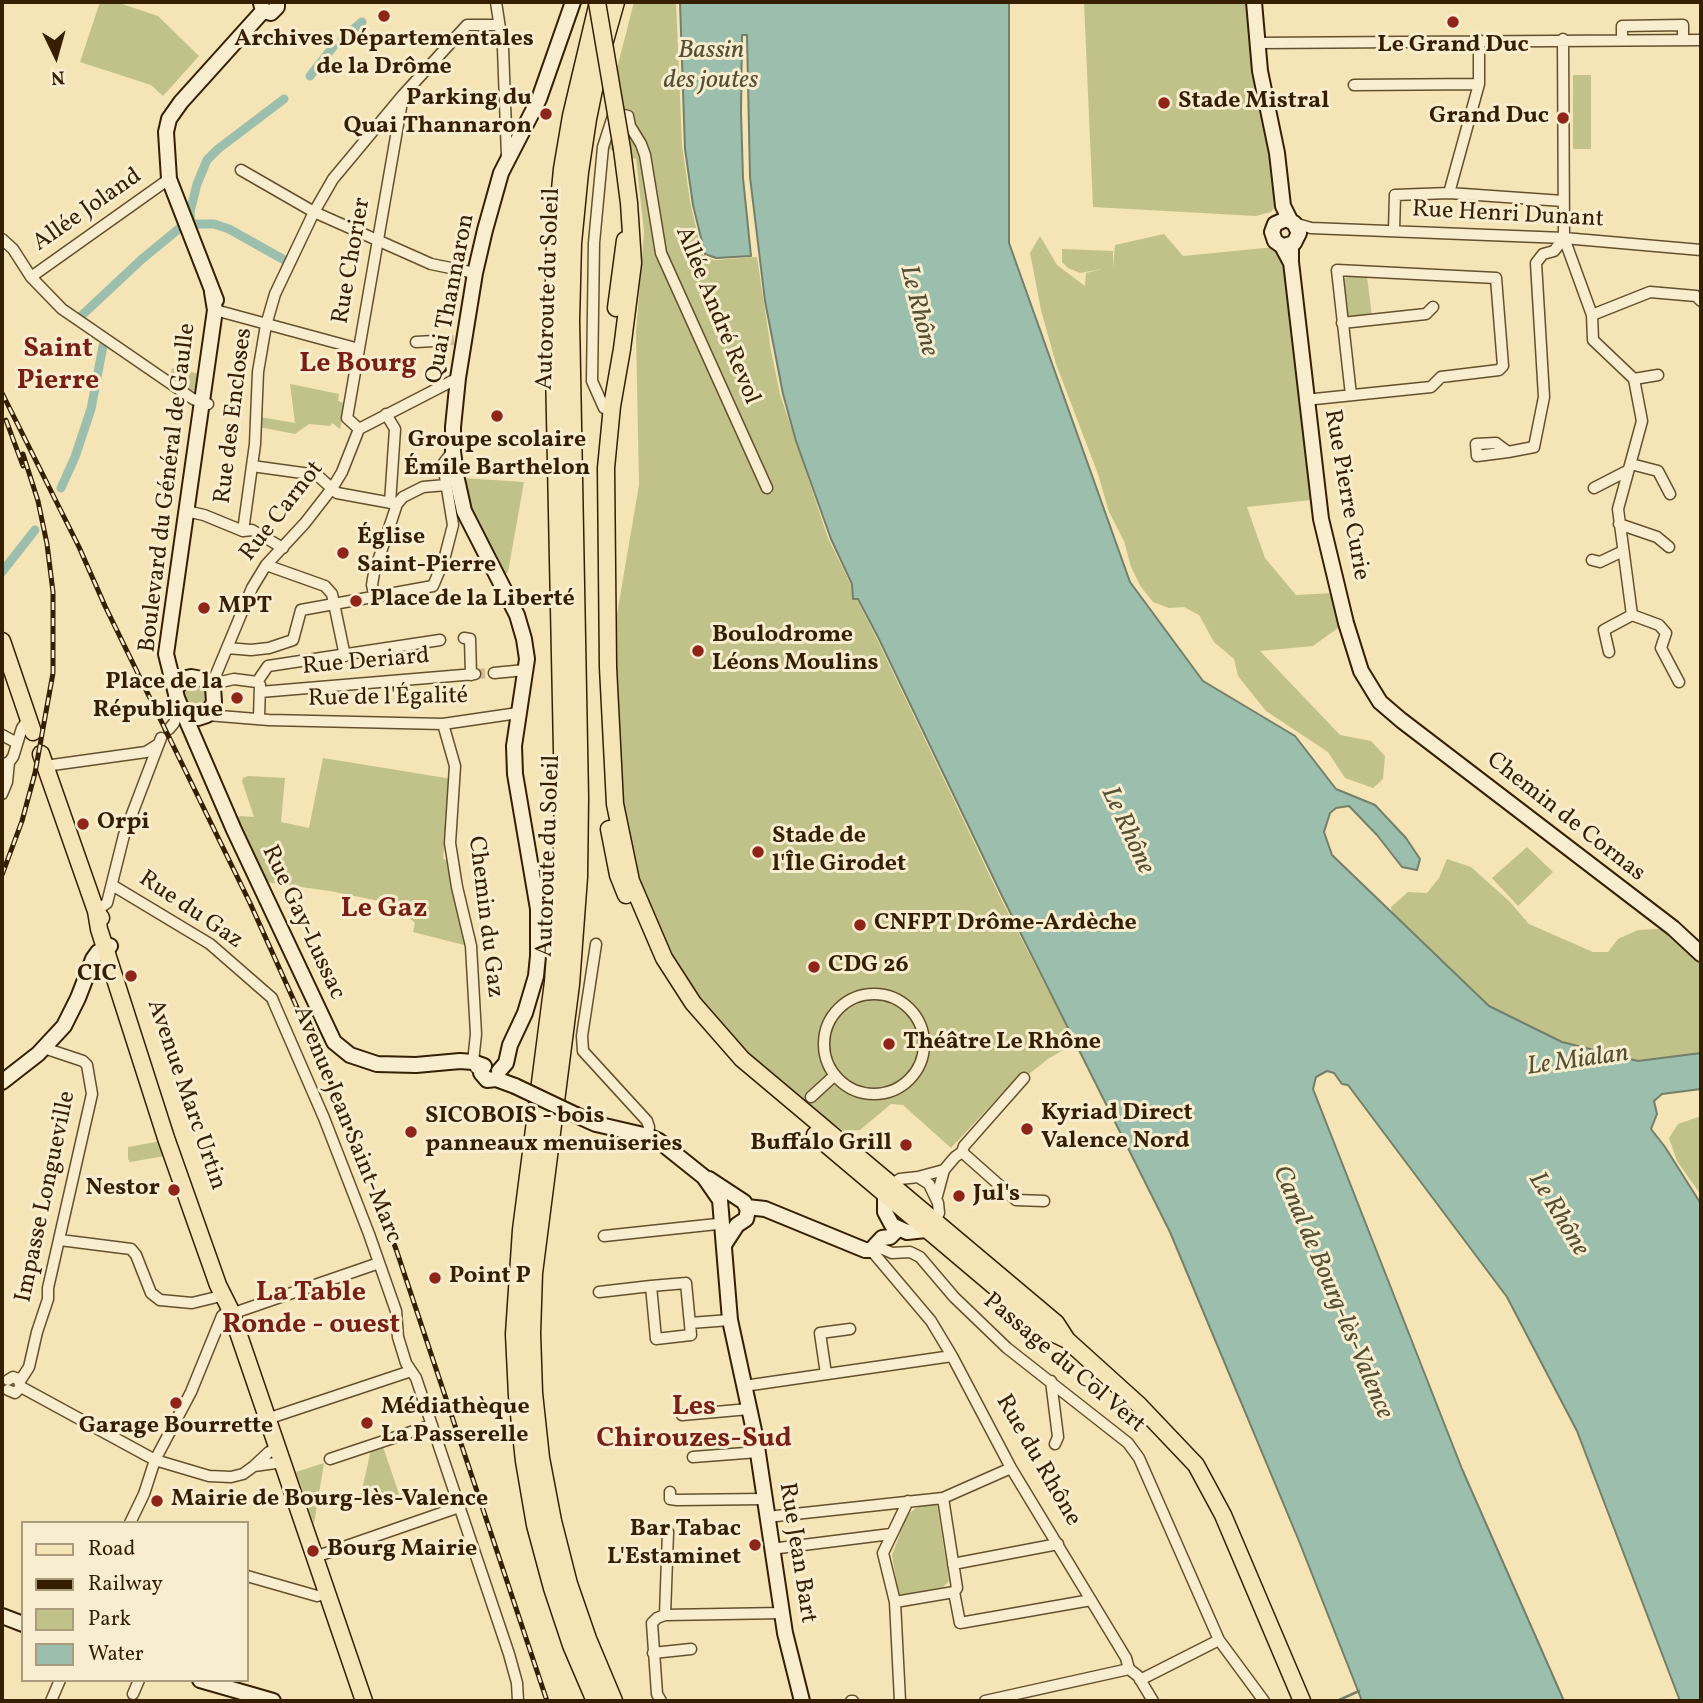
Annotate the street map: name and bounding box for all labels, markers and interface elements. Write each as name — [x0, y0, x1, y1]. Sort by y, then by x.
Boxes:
marker: Archives Départementales de la Drôme — [376, 8, 392, 24]
marker: Le Grand Duc — [1445, 14, 1461, 30]
north arrow — [21, 21, 91, 91]
place label: Archives Départementales de la Drôme — [234, 27, 534, 83]
place label: Le Grand Duc — [1377, 33, 1529, 61]
water label: Bassin des joutes — [664, 36, 758, 98]
text: N — [50, 63, 66, 90]
place label: Parking du Quai Thannaron — [344, 86, 532, 142]
place label: Stade Mistral — [1178, 89, 1329, 117]
marker: Stade Mistral — [1156, 95, 1172, 111]
place label: Grand Duc — [1429, 104, 1549, 132]
marker: Parking du Quai Thannaron — [538, 106, 554, 122]
marker: Grand Duc — [1555, 110, 1571, 126]
street label: Allée Joland — [28, 163, 148, 259]
street label: Autoroute du Soleil — [532, 187, 568, 391]
street label: Rue Chorier — [328, 196, 378, 326]
street label: Rue Henri Dunant — [1411, 197, 1605, 235]
street label: Quai Thannaron — [421, 212, 483, 386]
street label: Allée André Revol — [667, 223, 765, 409]
water label: Le Rhône — [891, 262, 943, 360]
street label: Boulevard du Général de Gaulle — [135, 322, 203, 654]
street label: Rue des Encloses — [210, 326, 260, 506]
district label: Saint Pierre — [17, 334, 99, 400]
district label: Le Bourg — [299, 349, 417, 383]
street label: Rue Pierre Curie — [1316, 407, 1374, 583]
marker: Groupe scolaire Émile Barthelon — [489, 408, 505, 424]
place label: Groupe scolaire Émile Barthelon — [404, 428, 590, 484]
street label: Rue Carnot — [235, 456, 331, 568]
place label: Église Saint-Pierre — [357, 525, 496, 581]
marker: Église Saint-Pierre — [335, 545, 351, 561]
place label: Place de la Liberté — [370, 587, 575, 615]
marker: Place de la Liberté — [348, 593, 364, 609]
place label: MPT — [218, 594, 272, 622]
marker: MPT — [196, 600, 212, 616]
place label: Boulodrome Léons Moulins — [712, 623, 879, 679]
street label: Rue Deriard — [301, 643, 431, 683]
marker: Boulodrome Léons Moulins — [690, 643, 706, 659]
place label: Place de la République — [93, 670, 223, 726]
street label: Rue de l'Égalité — [308, 683, 468, 715]
marker: Place de la République — [229, 690, 245, 706]
street label: Chemin de Cornas — [1480, 747, 1650, 889]
street label: Autoroute du Soleil — [532, 754, 568, 958]
water label: Le Rhône — [1092, 782, 1160, 880]
place label: Orpi — [97, 810, 150, 838]
marker: Orpi — [75, 816, 91, 832]
place label: Stade de l'Île Girodet — [772, 824, 906, 880]
street label: Chemin du Gaz — [460, 835, 508, 999]
street label: Rue Gay-Lussac — [254, 841, 350, 1005]
marker: Stade de l'Île Girodet — [750, 844, 766, 860]
street label: Rue du Gaz — [132, 866, 248, 956]
district label: Le Gaz — [341, 894, 427, 928]
place label: CNFPT Drôme-Ardèche — [874, 911, 1137, 939]
marker: CNFPT Drôme-Ardèche — [852, 917, 868, 933]
place label: CDG 26 — [828, 953, 909, 981]
marker: CDG 26 — [806, 959, 822, 975]
place label: CIC — [77, 962, 117, 990]
marker: CIC — [123, 968, 139, 984]
street label: Avenue Marc Urtin — [139, 996, 231, 1194]
street label: Avenue Jean Saint-Marc — [285, 1002, 407, 1248]
place label: Théâtre Le Rhône — [903, 1030, 1101, 1058]
marker: Théâtre Le Rhône — [881, 1036, 897, 1052]
water label: Le Mialan — [1525, 1039, 1631, 1085]
street label: Impasse Longueville — [11, 1089, 83, 1305]
place label: Kyriad Direct Valence Nord — [1041, 1101, 1193, 1157]
place label: SICOBOIS - bois panneaux menuiseries — [425, 1104, 683, 1160]
marker: Kyriad Direct Valence Nord — [1019, 1121, 1035, 1137]
marker: SICOBOIS - bois panneaux menuiseries — [403, 1124, 419, 1140]
place label: Buffalo Grill — [750, 1131, 892, 1159]
marker: Buffalo Grill — [898, 1137, 914, 1153]
water label: Canal de Bourg-lès-Valence — [1263, 1162, 1399, 1424]
water label: Le Rhône — [1520, 1167, 1594, 1263]
place label: Nestor — [86, 1176, 160, 1204]
marker: Nestor — [166, 1182, 182, 1198]
place label: Jul's — [973, 1182, 1020, 1210]
marker: Jul's — [951, 1188, 967, 1204]
place label: Point P — [449, 1264, 531, 1292]
marker: Point P — [427, 1270, 443, 1286]
district label: La Table Ronde - ouest — [222, 1278, 400, 1344]
street label: Passage du Col Vert — [976, 1288, 1150, 1440]
street label: Rue du Rhône — [988, 1390, 1086, 1532]
district label: Les Chirouzes-Sud — [596, 1392, 792, 1458]
marker: Garage Bourrette — [168, 1395, 184, 1411]
place label: Médiathèque La Passerelle — [381, 1395, 530, 1451]
place label: Garage Bourrette — [79, 1414, 273, 1442]
marker: Médiathèque La Passerelle — [359, 1415, 375, 1431]
street label: Rue Jean Bart — [771, 1481, 821, 1625]
place label: Mairie de Bourg-lès-Valence — [171, 1487, 488, 1515]
marker: Mairie de Bourg-lès-Valence — [149, 1493, 165, 1509]
place label: Bar Tabac L'Estaminet — [607, 1517, 741, 1573]
legend — [21, 1521, 248, 1682]
text: Road — [88, 1535, 135, 1564]
place label: Bourg Mairie — [327, 1537, 477, 1565]
marker: Bar Tabac L'Estaminet — [747, 1537, 763, 1553]
marker: Bourg Mairie — [305, 1543, 321, 1559]
text: Railway — [88, 1570, 163, 1599]
text: Park — [88, 1605, 131, 1634]
text: Water — [88, 1640, 144, 1669]

